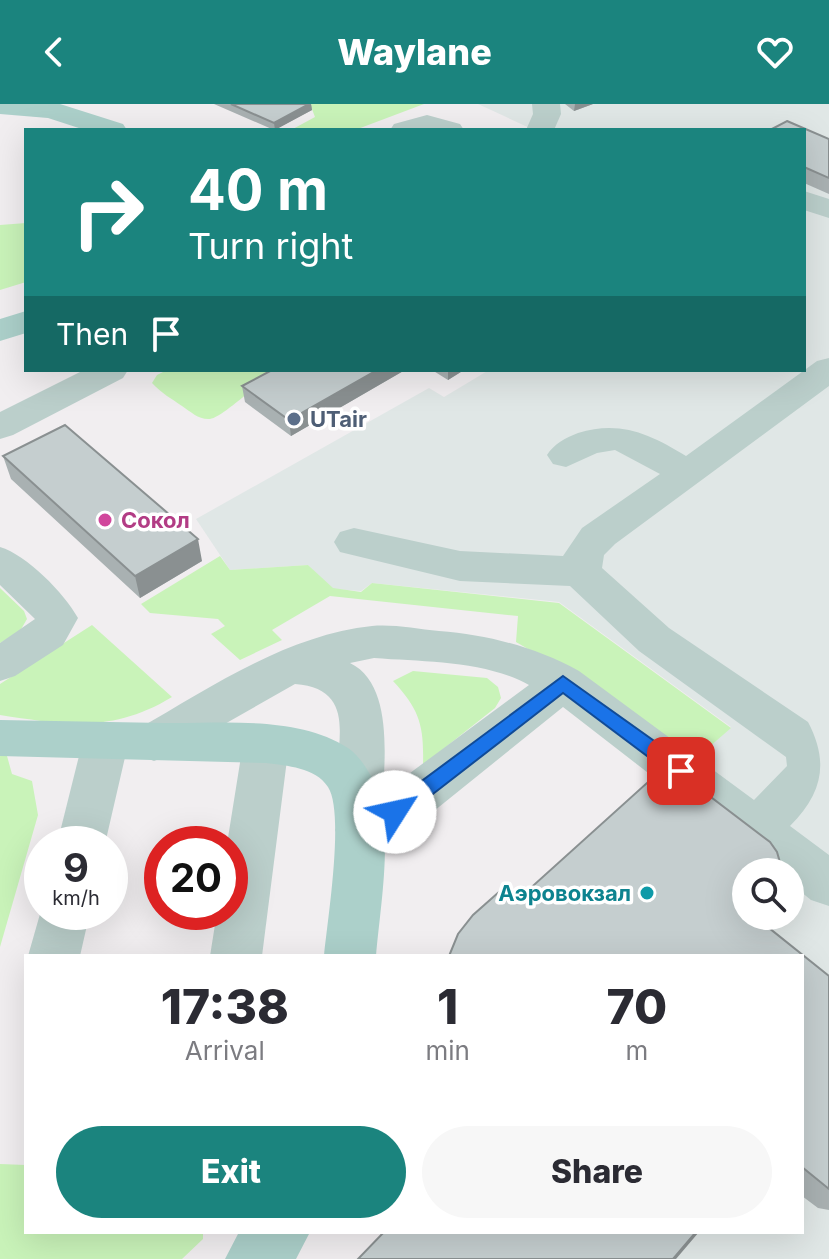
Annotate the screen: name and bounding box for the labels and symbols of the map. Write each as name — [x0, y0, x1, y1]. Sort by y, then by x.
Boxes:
place label: UTair — [310, 406, 367, 432]
marker: UTair — [285, 410, 303, 428]
place label: Сокол — [121, 507, 190, 533]
marker: Сокол — [96, 511, 114, 529]
pin — [647, 737, 715, 805]
position arrow — [353, 770, 437, 854]
speed limit sign: 20 — [144, 826, 248, 930]
place label: Аэровокзал — [498, 880, 631, 906]
marker: Аэровокзал — [638, 884, 656, 902]

